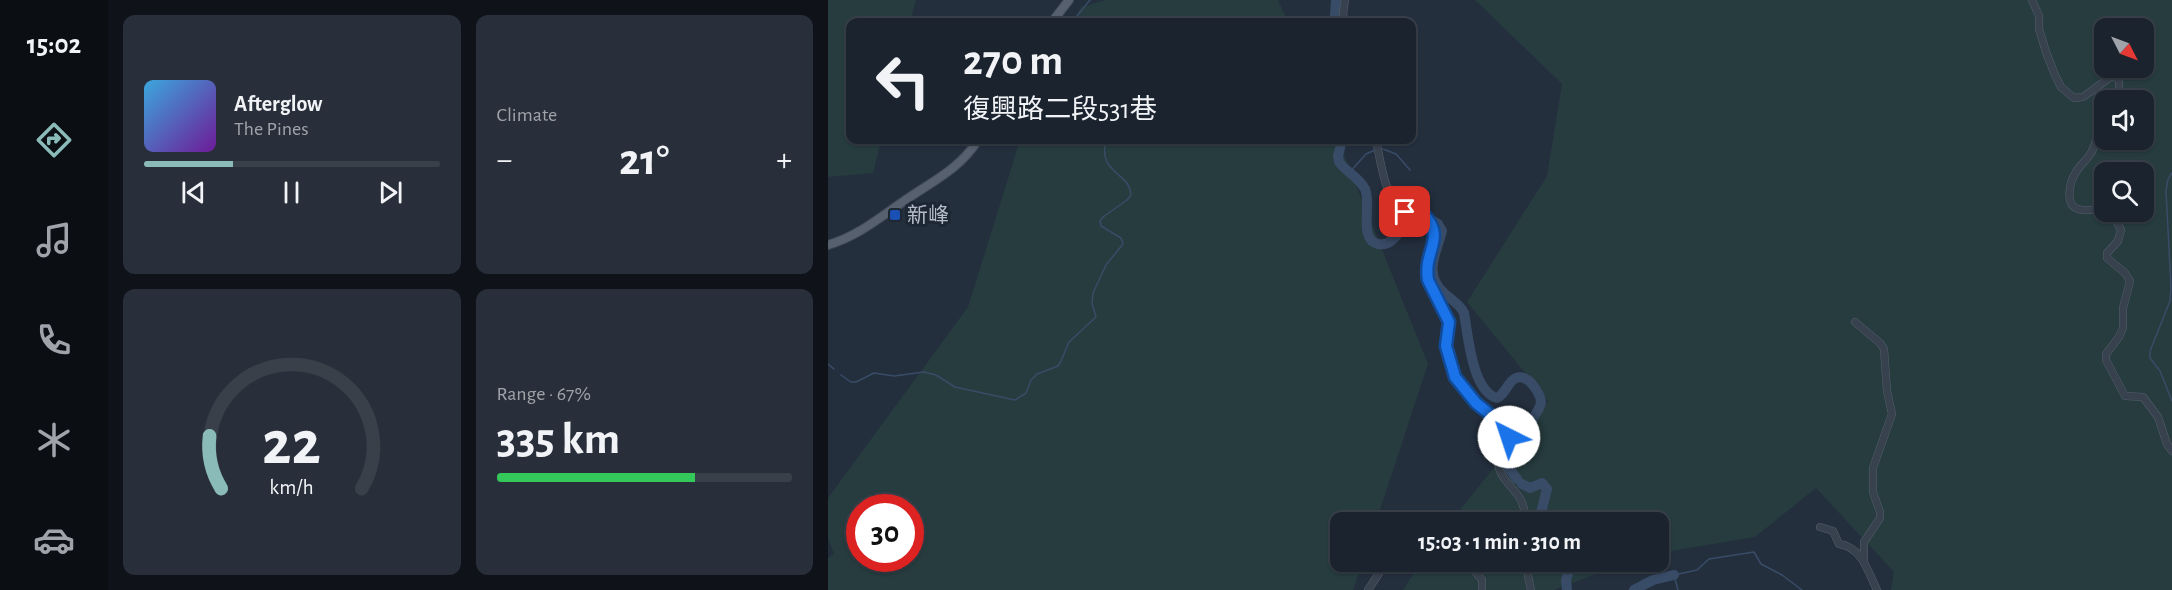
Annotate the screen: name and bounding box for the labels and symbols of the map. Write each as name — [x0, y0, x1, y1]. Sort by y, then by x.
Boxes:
north arrow — [2094, 18, 2154, 78]
pin — [1379, 186, 1430, 237]
place label: 新峰 — [907, 204, 949, 226]
marker: 新峰 — [888, 208, 902, 222]
position arrow — [1477, 405, 1541, 469]
speed limit sign: 30 — [846, 494, 924, 572]

